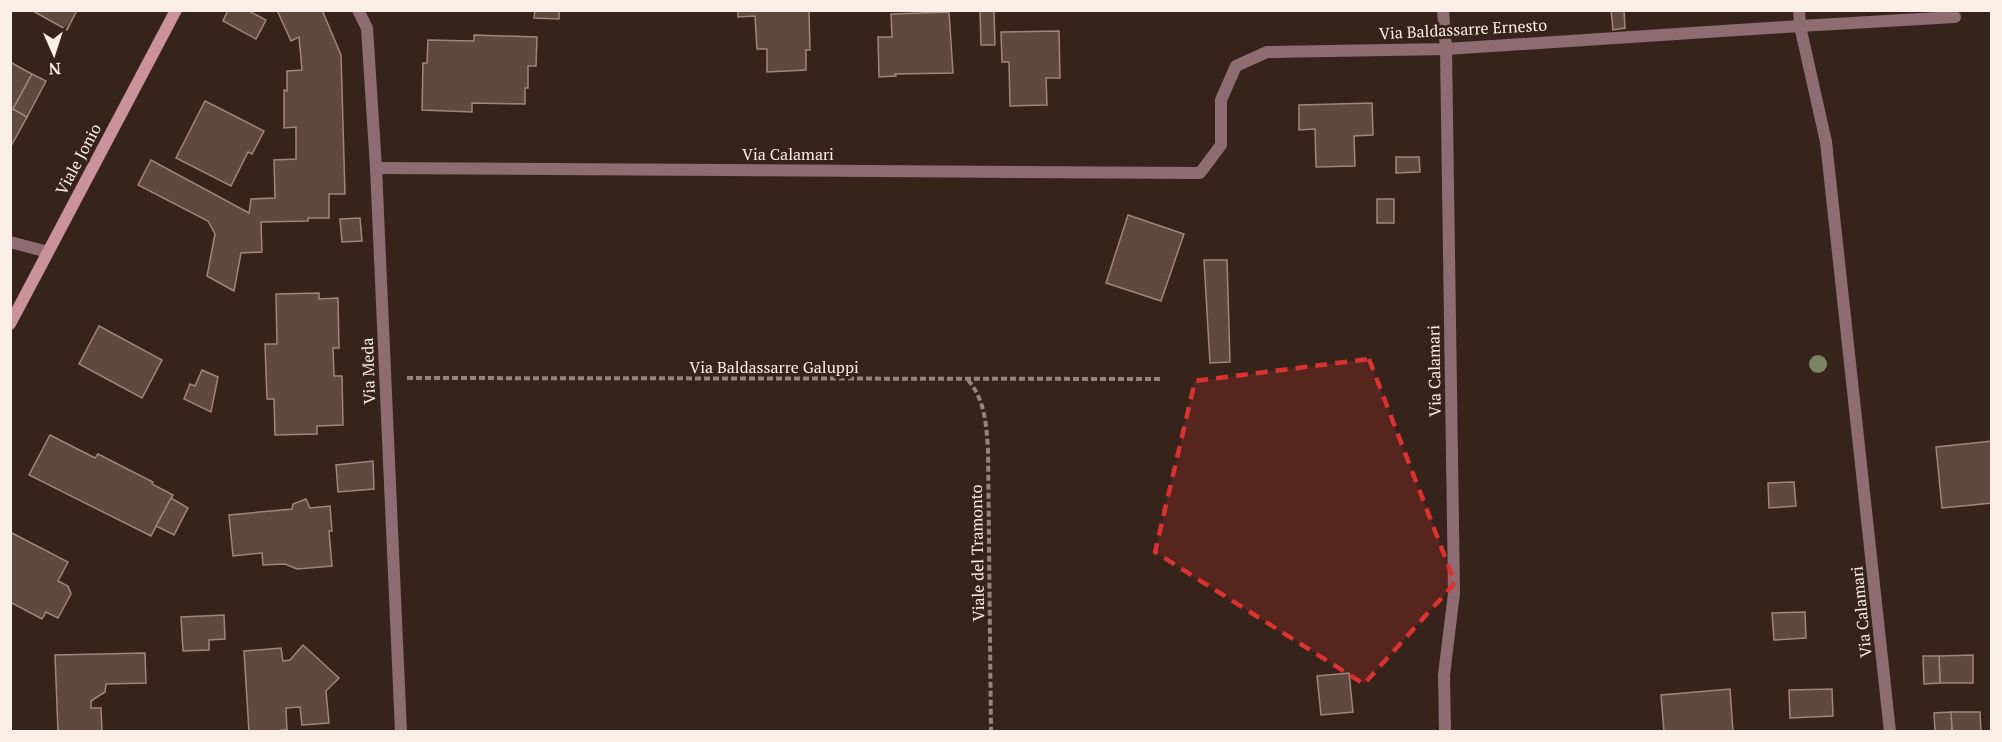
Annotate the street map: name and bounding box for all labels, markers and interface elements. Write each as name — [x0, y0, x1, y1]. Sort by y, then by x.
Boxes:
street label: Via Baldassarre Ernesto — [1378, 14, 1548, 44]
north arrow — [24, 24, 84, 84]
text: N — [48, 58, 61, 80]
street label: Viale Jonio — [50, 119, 106, 199]
street label: Via Calamari — [742, 143, 834, 165]
street label: Via Calamari — [1422, 325, 1446, 417]
street label: Via Meda — [356, 337, 380, 405]
street label: Via Baldassarre Galuppi — [689, 356, 859, 378]
street label: Viale del Tramonto — [965, 484, 989, 622]
street label: Via Calamari — [1845, 565, 1877, 659]

